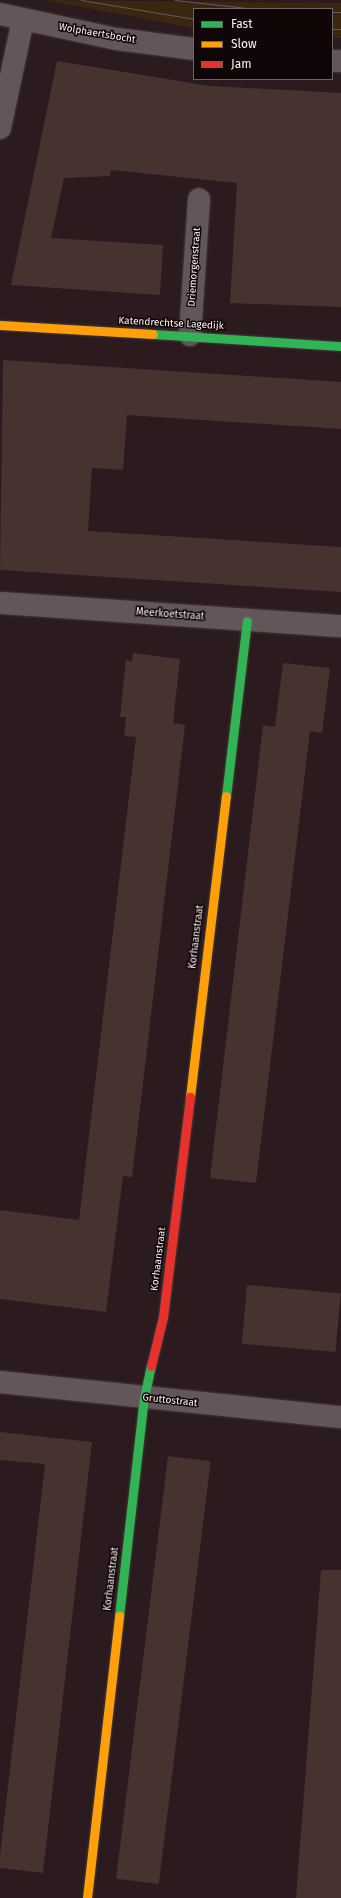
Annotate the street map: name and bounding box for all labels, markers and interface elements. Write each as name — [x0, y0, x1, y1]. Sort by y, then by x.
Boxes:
legend — [193, 8, 333, 80]
text: Fast — [231, 17, 253, 31]
street label: Wolphaertsbocht — [58, 21, 136, 47]
text: Slow — [231, 37, 257, 51]
text: Jam — [231, 57, 251, 71]
street label: Driemorgenstraat — [186, 227, 204, 307]
street label: Katendrechtse Lagedijk — [118, 315, 224, 333]
street label: Meerkoetstraat — [135, 607, 205, 623]
street label: Korhaanstraat — [187, 904, 207, 970]
street label: Korhaanstraat — [149, 1226, 169, 1292]
street label: Gruttostraat — [142, 1392, 198, 1410]
street label: Korhaanstraat — [102, 1546, 122, 1612]

